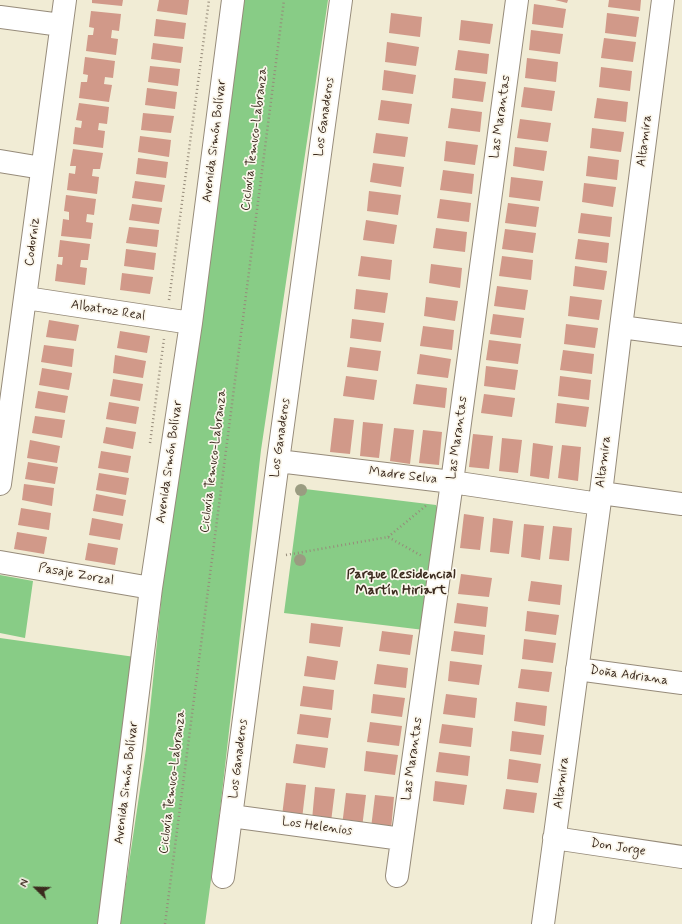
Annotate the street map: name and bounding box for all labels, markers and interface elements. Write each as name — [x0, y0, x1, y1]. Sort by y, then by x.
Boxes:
street label: Ciclovía Temuco-Labranza — [238, 66, 272, 212]
street label: Las Marantas — [487, 74, 515, 160]
street label: Los Ganaderos — [312, 76, 338, 158]
street label: Avenida Simón Bolívar — [200, 79, 230, 203]
street label: Altamira — [634, 114, 656, 168]
street label: Codorniz — [22, 217, 44, 267]
street label: Albatroz Real — [70, 297, 146, 325]
street label: Ciclovía Temuco-Labranza — [197, 388, 231, 534]
street label: Las Marantas — [444, 395, 472, 481]
street label: Los Ganaderos — [268, 397, 294, 479]
street label: Avenida Simón Bolívar — [154, 400, 186, 524]
street label: Altamira — [593, 435, 615, 489]
street label: Madre Selva — [368, 464, 438, 488]
street label: Pasaje Zorzal — [37, 561, 115, 589]
district label: Parque Residencial Martín Hiriart — [347, 567, 455, 600]
street label: Doña Adriana — [589, 663, 669, 689]
street label: Ciclovía Temuco-Labranza — [156, 709, 190, 855]
street label: Las Marantas — [399, 716, 427, 802]
street label: Los Ganaderos — [226, 718, 252, 800]
street label: Avenida Simón Bolívar — [112, 721, 142, 845]
street label: Altamira — [551, 756, 573, 810]
street label: Los Helenios — [281, 814, 353, 840]
street label: Don Jorge — [589, 836, 647, 860]
north arrow — [16, 868, 56, 908]
text: N — [17, 877, 33, 889]

